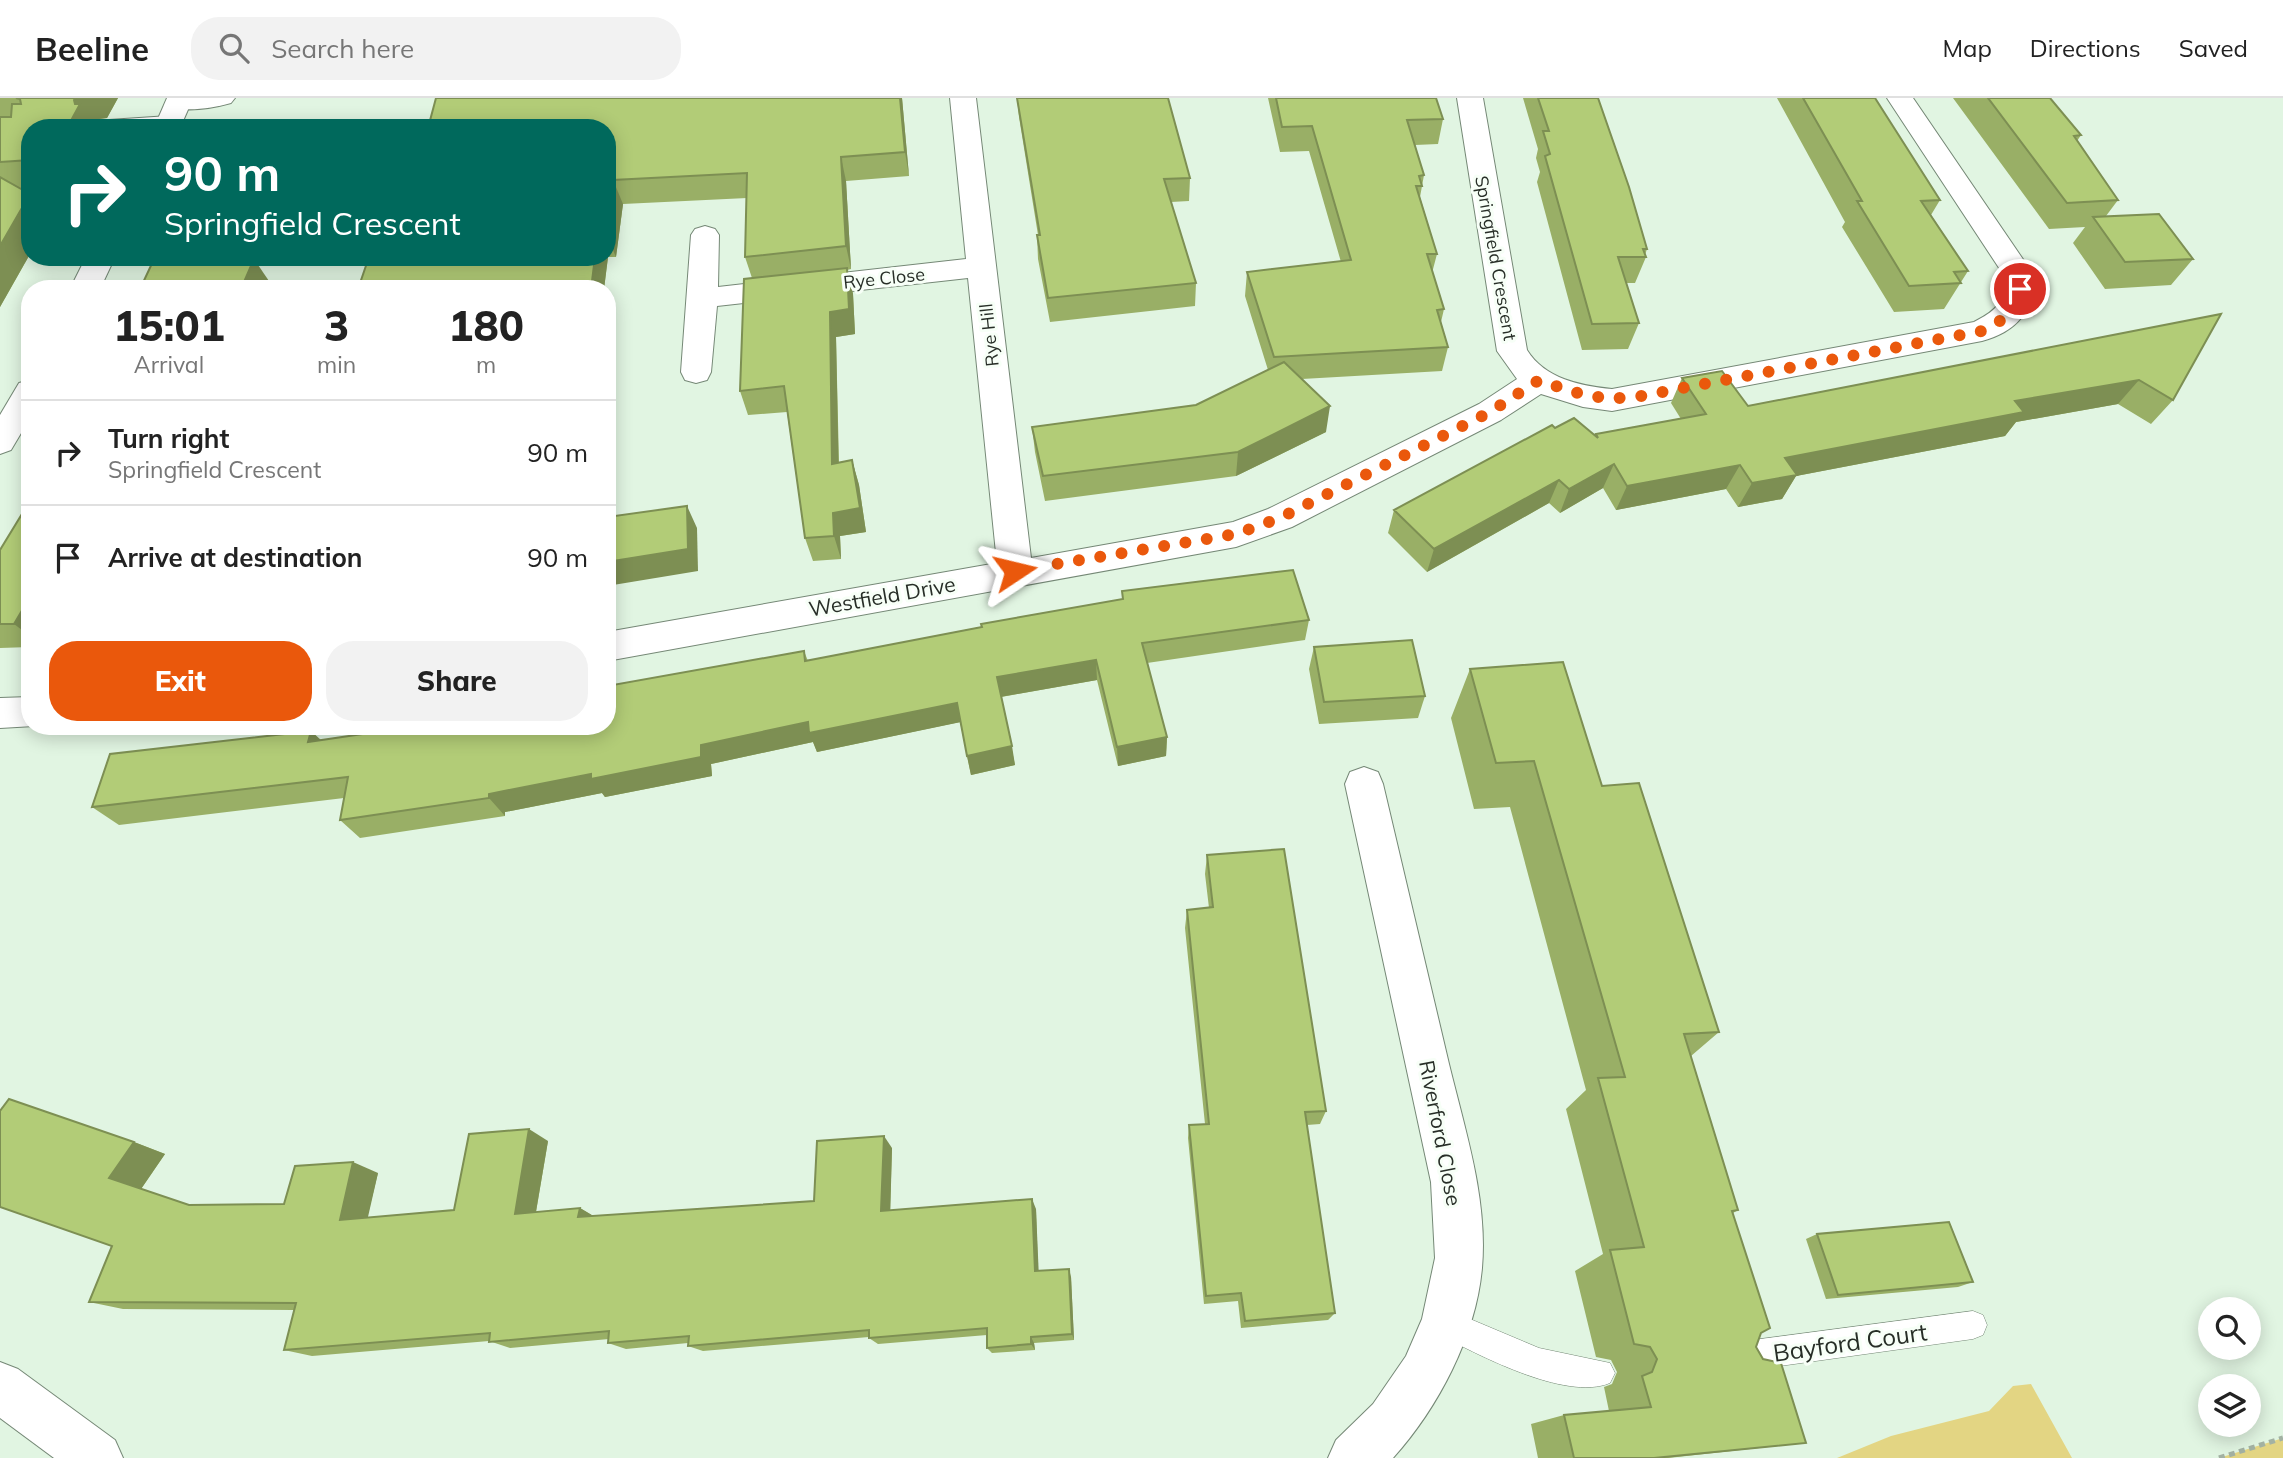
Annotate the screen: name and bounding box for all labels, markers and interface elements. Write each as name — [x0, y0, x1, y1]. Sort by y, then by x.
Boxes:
search box — [191, 17, 681, 80]
text: Beeline — [35, 28, 149, 69]
icon: search — [215, 29, 253, 67]
text: Search here — [271, 32, 414, 65]
text: Map — [1942, 33, 1992, 63]
text: Directions — [2030, 33, 2141, 63]
text: Saved — [2179, 33, 2248, 63]
text: 90 m — [164, 142, 280, 203]
icon: right — [49, 147, 140, 238]
street label: Springfield Crescent — [1470, 174, 1522, 342]
text: Springfield Crescent — [164, 203, 461, 243]
pin — [1990, 259, 2050, 319]
street label: Rye Close — [842, 262, 926, 294]
icon: arrive — [2001, 270, 2039, 308]
text: 15:01 — [113, 299, 225, 352]
text: 3 — [324, 299, 349, 352]
text: 180 — [448, 299, 524, 352]
street label: Rye Hill — [974, 302, 1004, 368]
text: Arrival — [134, 350, 204, 379]
text: min — [317, 350, 356, 379]
text: m — [476, 350, 496, 379]
text: Turn right — [108, 422, 229, 455]
icon: right — [49, 434, 87, 472]
text: 90 m — [527, 436, 588, 469]
text: Springfield Crescent — [108, 455, 321, 484]
position arrow — [978, 534, 1052, 608]
icon: arrive — [49, 539, 87, 577]
text: Arrive at destination — [108, 541, 363, 574]
text: 90 m — [527, 541, 588, 574]
street label: Westfield Drive — [807, 570, 957, 622]
button: Exit — [49, 641, 312, 721]
button: Share — [326, 641, 588, 721]
street label: Riverford Close — [1414, 1058, 1468, 1208]
map controls — [2198, 1297, 2261, 1437]
button: search — [2198, 1297, 2261, 1360]
street label: Bayford Court — [1771, 1316, 1929, 1368]
button: layers — [2198, 1374, 2261, 1437]

